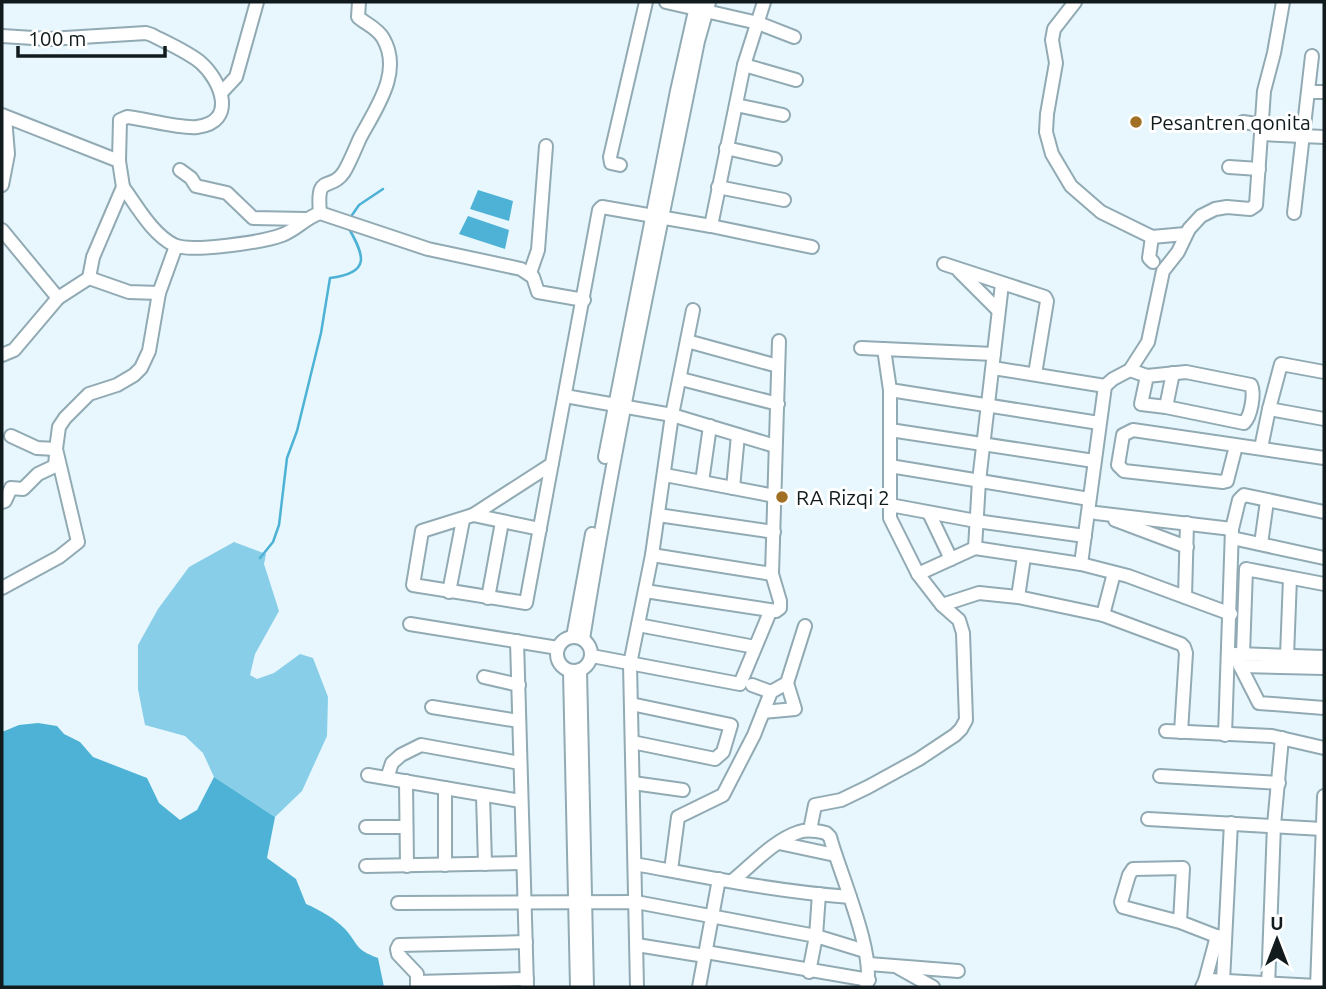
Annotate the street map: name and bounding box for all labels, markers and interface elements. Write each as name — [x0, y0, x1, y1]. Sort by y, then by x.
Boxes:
scale bar — [18, 14, 164, 58]
text: 100 m — [28, 26, 86, 50]
place label: Pesantren qonita — [1150, 110, 1311, 134]
marker: Pesantren qonita — [1128, 114, 1144, 130]
place label: RA Rizqi 2 — [796, 485, 890, 509]
marker: RA Rizqi 2 — [774, 489, 790, 505]
north arrow — [1242, 905, 1312, 975]
text: U — [1270, 912, 1284, 934]

